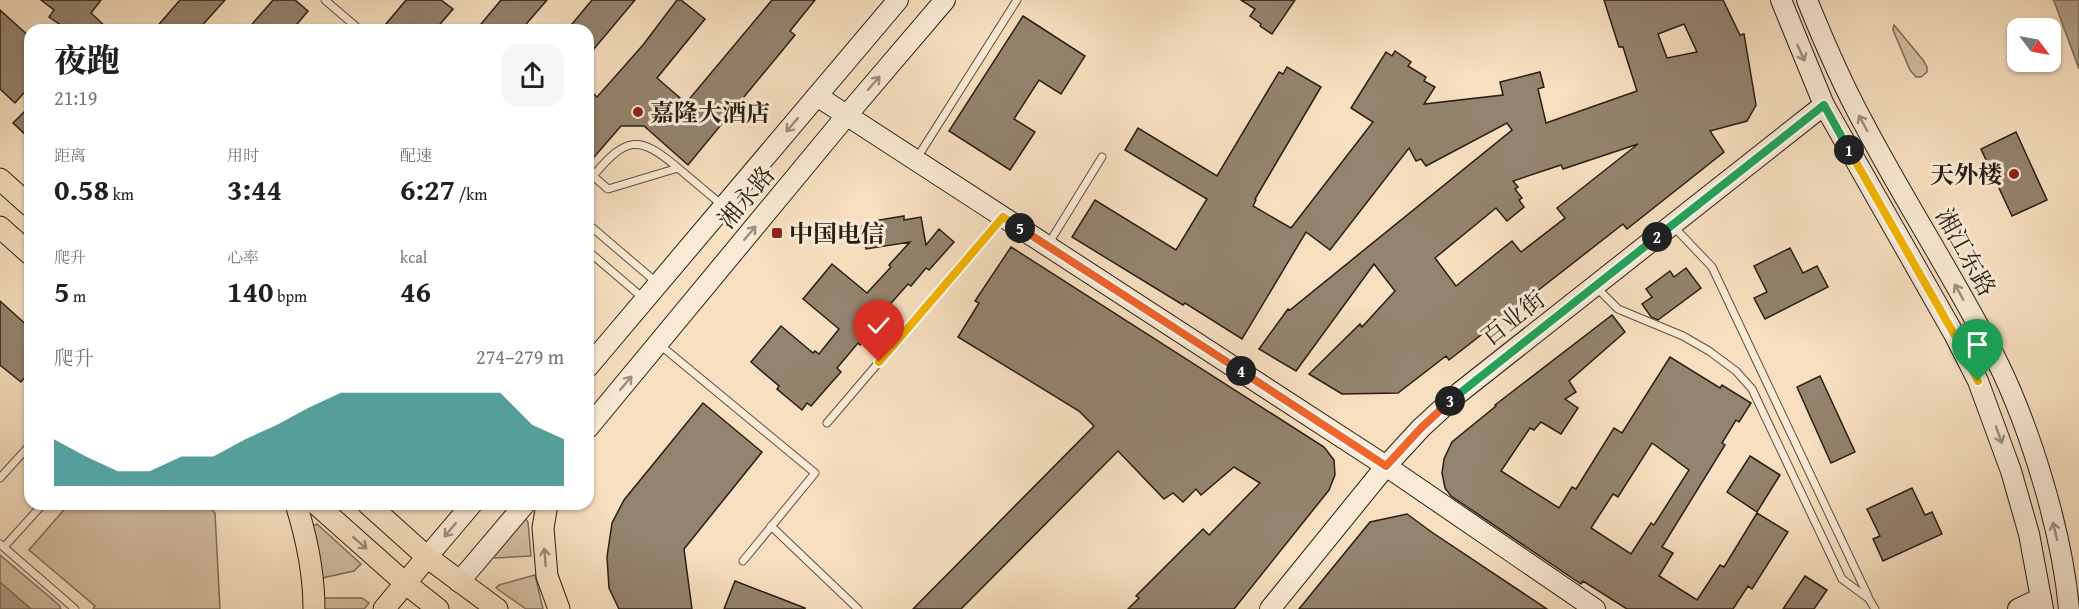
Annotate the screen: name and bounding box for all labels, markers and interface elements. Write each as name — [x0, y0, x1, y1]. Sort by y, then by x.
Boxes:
north arrow — [2007, 18, 2061, 72]
map controls — [2007, 18, 2061, 72]
text: 夜跑 — [54, 36, 120, 84]
button: share — [501, 44, 564, 107]
one-way arrow — [1796, 44, 1807, 62]
one-way arrow — [868, 75, 881, 91]
text: 21:19 — [54, 83, 97, 112]
place label: 嘉隆大酒店 — [650, 95, 770, 130]
marker: 嘉隆大酒店 — [631, 105, 645, 119]
one-way arrow — [1857, 114, 1868, 132]
one-way arrow — [786, 117, 799, 133]
pin: 1 — [1834, 135, 1864, 165]
text: 1 — [1845, 138, 1853, 162]
text: 距离 — [54, 143, 86, 167]
text: 用时 — [227, 143, 259, 167]
text: 配速 — [400, 143, 432, 167]
place label: 天外楼 — [1930, 157, 2002, 192]
street label: 湘永路 — [709, 158, 783, 236]
text: 0.58 — [54, 167, 109, 211]
text: 3:44 — [227, 167, 282, 211]
text: 6:27 — [400, 167, 455, 211]
marker: 天外楼 — [2007, 167, 2021, 181]
text: km — [109, 182, 134, 206]
text: /km — [455, 182, 487, 206]
street label: 湘江东路 — [1927, 202, 2005, 302]
pin: 5 — [1005, 213, 1035, 243]
place label: 中国电信 — [789, 216, 885, 251]
text: 5 — [1016, 216, 1024, 240]
pin: 2 — [1642, 222, 1672, 252]
text: 2 — [1653, 225, 1661, 249]
one-way arrow — [743, 226, 757, 241]
marker: 中国电信 — [770, 226, 784, 240]
text: 爬升 — [54, 245, 86, 269]
text: 心率 — [227, 245, 259, 269]
text: kcal — [400, 245, 427, 269]
text: 5 — [54, 269, 70, 313]
text: 140 — [227, 269, 274, 313]
text: 46 — [400, 269, 431, 313]
street label: 百业街 — [1474, 282, 1552, 354]
text: m — [70, 284, 86, 308]
text: bpm — [274, 284, 307, 308]
one-way arrow — [1953, 284, 1964, 302]
pin — [853, 300, 904, 362]
icon: check — [862, 309, 895, 342]
pin — [1952, 319, 2003, 381]
icon: arrive — [1961, 328, 1994, 361]
text: 274–279 m — [476, 342, 564, 371]
text: 爬升 — [54, 343, 94, 372]
pin: 4 — [1226, 356, 1256, 386]
text: 4 — [1237, 359, 1245, 383]
one-way arrow — [619, 375, 632, 391]
pin: 3 — [1435, 386, 1465, 416]
text: 3 — [1446, 389, 1454, 413]
one-way arrow — [1994, 425, 2005, 444]
one-way arrow — [443, 522, 456, 538]
one-way arrow — [2049, 522, 2060, 541]
one-way arrow — [352, 536, 367, 550]
one-way arrow — [540, 548, 551, 568]

